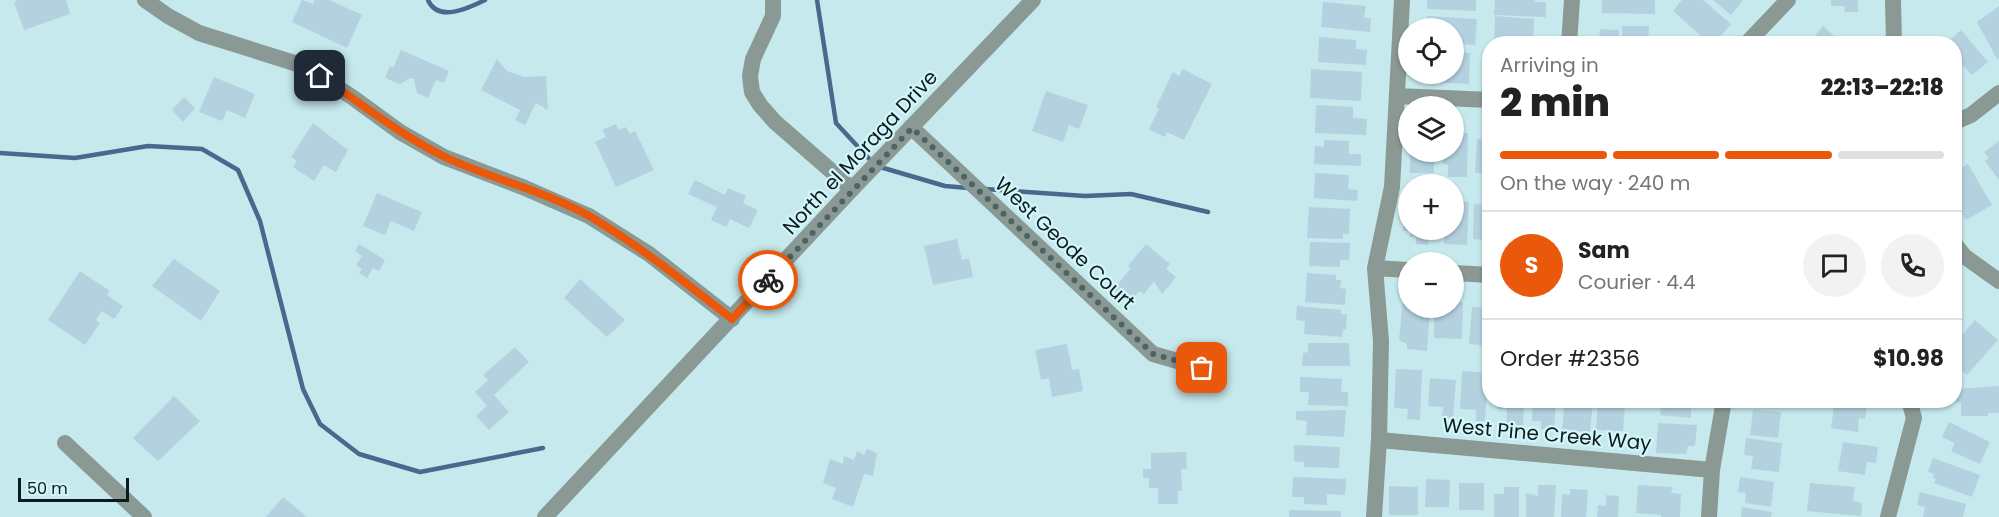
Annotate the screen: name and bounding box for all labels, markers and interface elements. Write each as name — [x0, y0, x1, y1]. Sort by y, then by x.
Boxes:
map controls — [1398, 18, 1464, 318]
button: locate — [1398, 18, 1464, 84]
pin — [294, 50, 345, 101]
text: Arriving in — [1500, 51, 1599, 79]
icon: home — [303, 59, 336, 92]
street label: North el Moraga Drive — [776, 63, 944, 241]
text: 22:13–22:18 — [1821, 72, 1944, 103]
text: 2 min — [1500, 75, 1610, 130]
button: layers — [1398, 96, 1464, 162]
text: On the way · 240 m — [1500, 169, 1690, 197]
street label: West Geode Court — [989, 170, 1141, 316]
button: + — [1398, 174, 1464, 240]
button: chat — [1803, 234, 1866, 297]
button: phone — [1881, 234, 1944, 297]
text: Sam — [1578, 235, 1630, 266]
courier — [738, 250, 798, 310]
text: S — [1525, 250, 1538, 281]
button: − — [1398, 252, 1464, 318]
icon: bike — [752, 264, 785, 297]
text: Courier · 4.4 — [1578, 268, 1696, 296]
pin — [1176, 342, 1227, 393]
text: Order #2356 — [1500, 343, 1640, 374]
text: $10.98 — [1873, 343, 1944, 374]
icon: bag — [1185, 351, 1218, 384]
street label: West Pine Creek Way — [1441, 411, 1653, 457]
scale bar — [18, 475, 129, 502]
text: 50 m — [27, 477, 68, 500]

